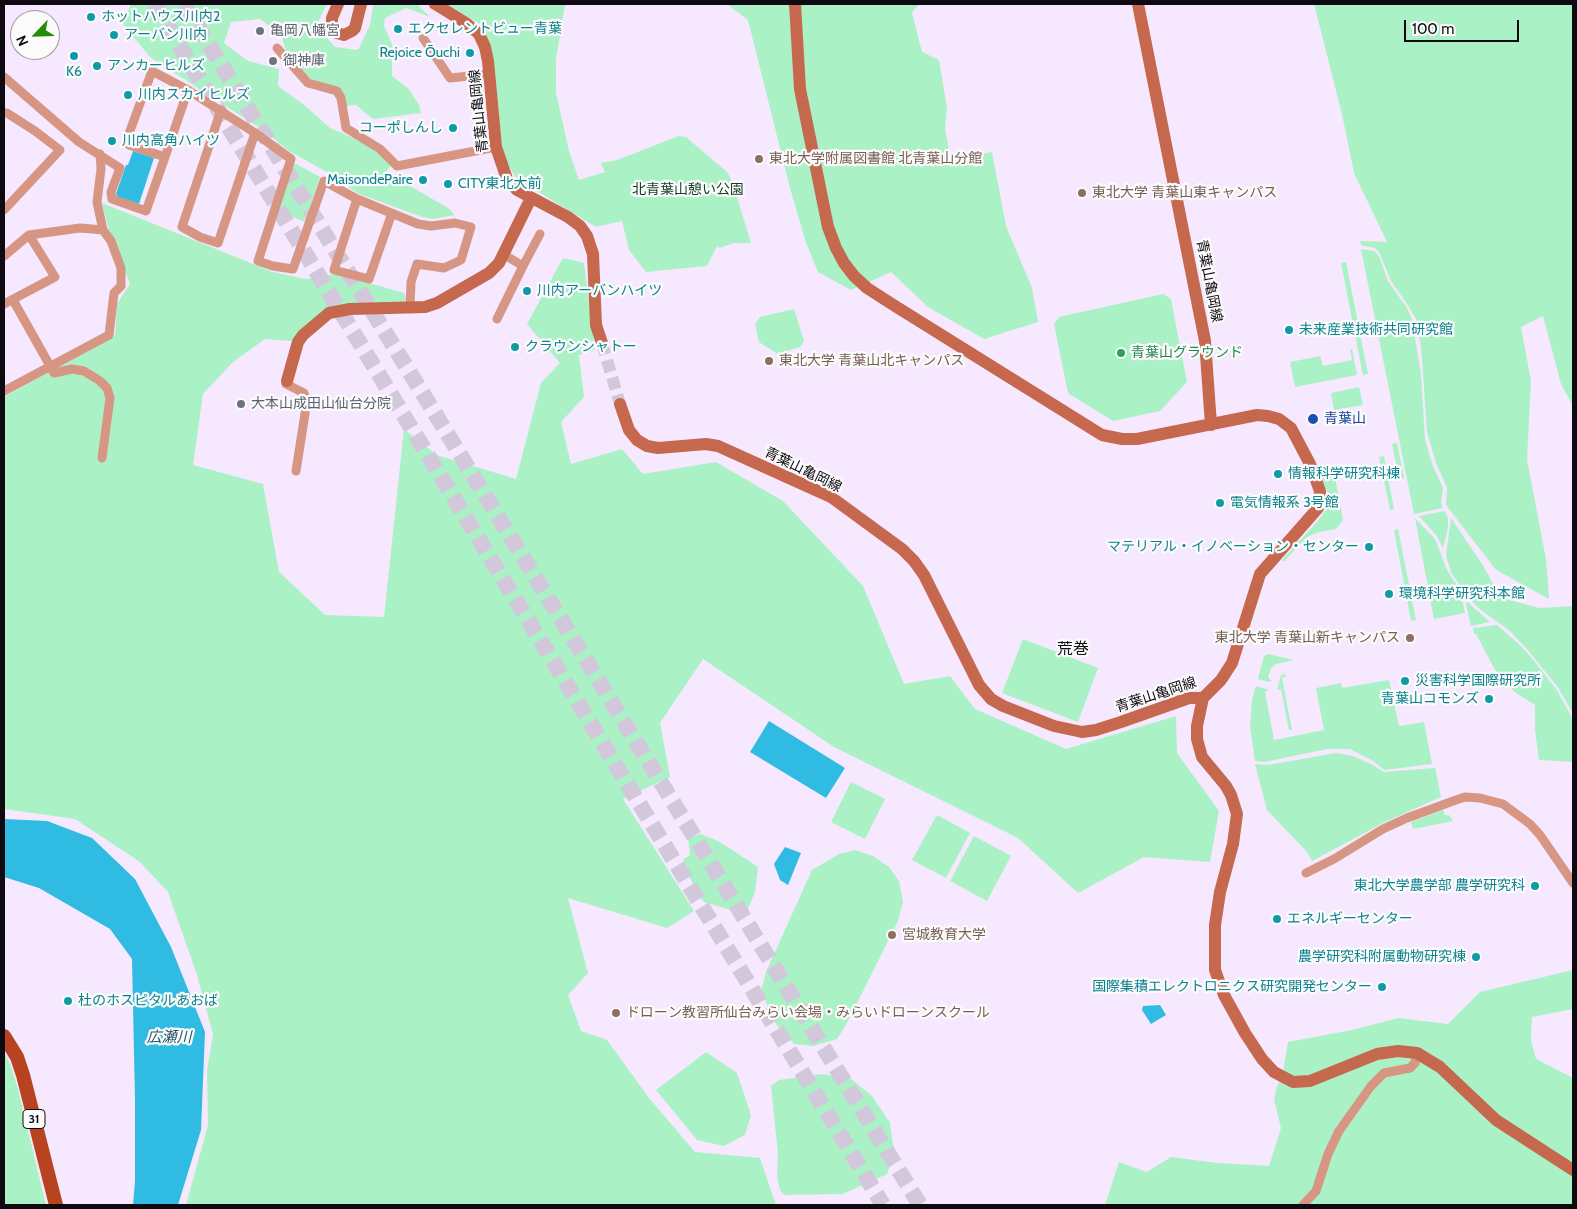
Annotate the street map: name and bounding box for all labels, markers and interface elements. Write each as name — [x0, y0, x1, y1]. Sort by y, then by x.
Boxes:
place label: ホットハウス川内2 — [101, 9, 220, 25]
north arrow — [10, 10, 60, 60]
scale bar — [1407, 10, 1522, 42]
marker: ホットハウス川内2 — [85, 11, 97, 23]
text: 100 m — [1412, 20, 1454, 38]
place label: エクセレントビュー青葉 — [408, 21, 562, 37]
place label: 亀岡八幡宮 — [270, 23, 340, 39]
marker: エクセレントビュー青葉 — [392, 23, 404, 35]
marker: 亀岡八幡宮 — [254, 25, 266, 37]
place label: アーバン川内 — [124, 27, 207, 43]
marker: アーバン川内 — [108, 29, 120, 41]
text: N — [12, 33, 32, 49]
place label: Rejoice Ōuchi — [379, 45, 460, 61]
marker: Rejoice Ōuchi — [464, 47, 476, 59]
marker: K6 — [68, 50, 80, 62]
place label: 御神庫 — [283, 53, 325, 69]
marker: 御神庫 — [267, 55, 279, 67]
place label: アンカーヒルズ — [107, 58, 205, 74]
marker: アンカーヒルズ — [91, 60, 103, 72]
place label: K6 — [66, 64, 82, 80]
street label: 青葉山亀岡線 — [466, 68, 492, 154]
place label: 川内スカイヒルズ — [138, 87, 250, 103]
marker: 川内スカイヒルズ — [122, 89, 134, 101]
place label: コーポしんし — [359, 120, 443, 136]
marker: コーポしんし — [447, 122, 459, 134]
place label: 川内高角ハイツ — [122, 133, 220, 149]
marker: 川内高角ハイツ — [106, 135, 118, 147]
place label: 東北大学附属図書館 北青葉山分館 — [769, 151, 982, 167]
marker: 東北大学附属図書館 北青葉山分館 — [753, 153, 765, 165]
place label: MaisondePaire — [327, 172, 413, 188]
marker: MaisondePaire — [417, 174, 429, 186]
place label: CITY東北大前 — [458, 176, 542, 192]
marker: CITY東北大前 — [442, 178, 454, 190]
park label: 北青葉山憩い公園 — [632, 182, 744, 198]
place label: 東北大学 青葉山東キャンパス — [1092, 185, 1277, 201]
marker: 東北大学 青葉山東キャンパス — [1076, 187, 1088, 199]
street label: 青葉山亀岡線 — [1193, 238, 1225, 324]
place label: 川内アーバンハイツ — [537, 283, 662, 299]
marker: 川内アーバンハイツ — [521, 285, 533, 297]
place label: 未来産業技術共同研究館 — [1299, 322, 1453, 338]
marker: 未来産業技術共同研究館 — [1283, 324, 1295, 336]
place label: クラウンシャトー — [525, 339, 637, 355]
marker: クラウンシャトー — [509, 341, 521, 353]
place label: 青葉山グラウンド — [1131, 345, 1243, 361]
marker: 青葉山グラウンド — [1115, 347, 1127, 359]
place label: 東北大学 青葉山北キャンパス — [779, 353, 964, 369]
marker: 東北大学 青葉山北キャンパス — [763, 355, 775, 367]
place label: 大本山成田山仙台分院 — [251, 396, 391, 412]
marker: 大本山成田山仙台分院 — [235, 398, 247, 410]
place label: 青葉山 — [1324, 411, 1366, 427]
marker: 青葉山 — [1306, 412, 1320, 426]
street label: 青葉山亀岡線 — [762, 444, 844, 496]
place label: 情報科学研究科棟 — [1288, 466, 1400, 482]
marker: 情報科学研究科棟 — [1272, 468, 1284, 480]
place label: 電気情報系 3号館 — [1230, 495, 1339, 511]
marker: 電気情報系 3号館 — [1214, 497, 1226, 509]
place label: マテリアル・イノベーション・センター — [1107, 539, 1359, 555]
marker: マテリアル・イノベーション・センター — [1363, 541, 1375, 553]
place label: 環境科学研究科本館 — [1399, 586, 1525, 602]
marker: 環境科学研究科本館 — [1383, 588, 1395, 600]
place label: 東北大学 青葉山新キャンパス — [1215, 630, 1400, 646]
marker: 東北大学 青葉山新キャンパス — [1404, 632, 1416, 644]
district label: 荒巻 — [1057, 639, 1089, 659]
place label: 災害科学国際研究所 — [1415, 673, 1541, 689]
street label: 青葉山亀岡線 — [1113, 674, 1199, 716]
marker: 災害科学国際研究所 — [1399, 675, 1411, 687]
place label: 青葉山コモンズ — [1381, 691, 1479, 707]
marker: 青葉山コモンズ — [1483, 693, 1495, 705]
place label: 東北大学農学部 農学研究科 — [1354, 878, 1525, 894]
marker: 東北大学農学部 農学研究科 — [1529, 880, 1541, 892]
place label: エネルギーセンター — [1287, 911, 1413, 927]
marker: エネルギーセンター — [1271, 913, 1283, 925]
place label: 宮城教育大学 — [902, 927, 986, 943]
marker: 宮城教育大学 — [886, 929, 898, 941]
place label: 農学研究科附属動物研究棟 — [1298, 949, 1466, 965]
marker: 農学研究科附属動物研究棟 — [1470, 951, 1482, 963]
place label: 国際集積エレクトロニクス研究開発センター — [1092, 979, 1372, 995]
marker: 国際集積エレクトロニクス研究開発センター — [1376, 981, 1388, 993]
place label: 杜のホスピタルあおば — [78, 993, 218, 1009]
marker: 杜のホスピタルあおば — [62, 995, 74, 1007]
place label: ドローン教習所仙台みらい会場・みらいドローンスクール — [626, 1005, 990, 1021]
marker: ドローン教習所仙台みらい会場・みらいドローンスクール — [610, 1007, 622, 1019]
water label: 広瀬川 — [147, 1029, 191, 1047]
road number: 31 — [23, 1110, 45, 1128]

